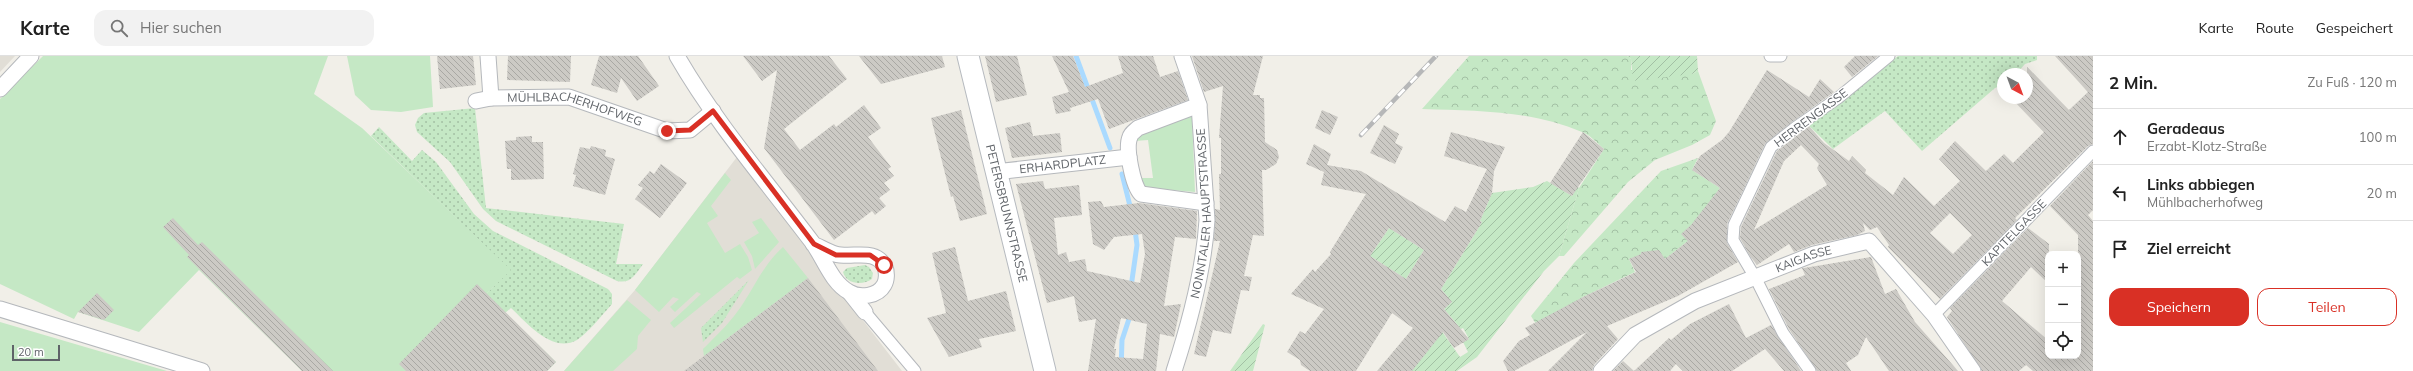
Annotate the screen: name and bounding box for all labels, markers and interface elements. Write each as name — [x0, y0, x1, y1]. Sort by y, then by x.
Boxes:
search box — [94, 10, 374, 46]
text: Karte — [20, 16, 70, 40]
icon: search — [108, 17, 130, 39]
text: Hier suchen — [140, 18, 222, 37]
text: Karte — [2199, 19, 2234, 37]
text: Route — [2256, 19, 2294, 37]
text: Gespeichert — [2316, 19, 2393, 37]
north arrow — [1997, 68, 2033, 104]
text: 2 Min. — [2109, 72, 2158, 93]
text: Zu Fuß · 120 m — [2308, 74, 2397, 90]
street label: HERRENGASSE — [1771, 85, 1851, 150]
street label: MÜHLBACHERHOFWEG — [507, 89, 644, 129]
text: Geradeaus — [2147, 119, 2225, 138]
route end — [658, 122, 676, 140]
icon: ahead — [2109, 126, 2131, 148]
street label: NONNTALER HAUPTSTRASSE — [1187, 128, 1214, 300]
text: 100 m — [2359, 129, 2397, 145]
text: Erzabt-Klotz-Straße — [2147, 138, 2267, 154]
street label: PETERSBRUNNSTRASSE — [983, 143, 1031, 284]
street label: ERHARDPLATZ — [1018, 152, 1107, 176]
text: Links abbiegen — [2147, 175, 2255, 194]
icon: left — [2109, 182, 2131, 204]
text: 20 m — [2367, 185, 2397, 201]
text: Mühlbacherhofweg — [2147, 194, 2263, 210]
street label: KAPITELGASSE — [1978, 196, 2049, 269]
icon: arrive — [2109, 238, 2131, 260]
text: Ziel erreicht — [2147, 239, 2231, 258]
street label: KAIGASSE — [1773, 242, 1833, 276]
map controls — [2045, 251, 2081, 359]
button: + — [2045, 251, 2081, 287]
route start — [875, 256, 893, 274]
button: − — [2045, 287, 2081, 323]
button: Speichern — [2109, 288, 2249, 326]
button: Teilen — [2257, 288, 2397, 326]
button: locate — [2045, 323, 2081, 359]
scale bar — [12, 343, 60, 362]
text: 20 m — [18, 345, 44, 359]

